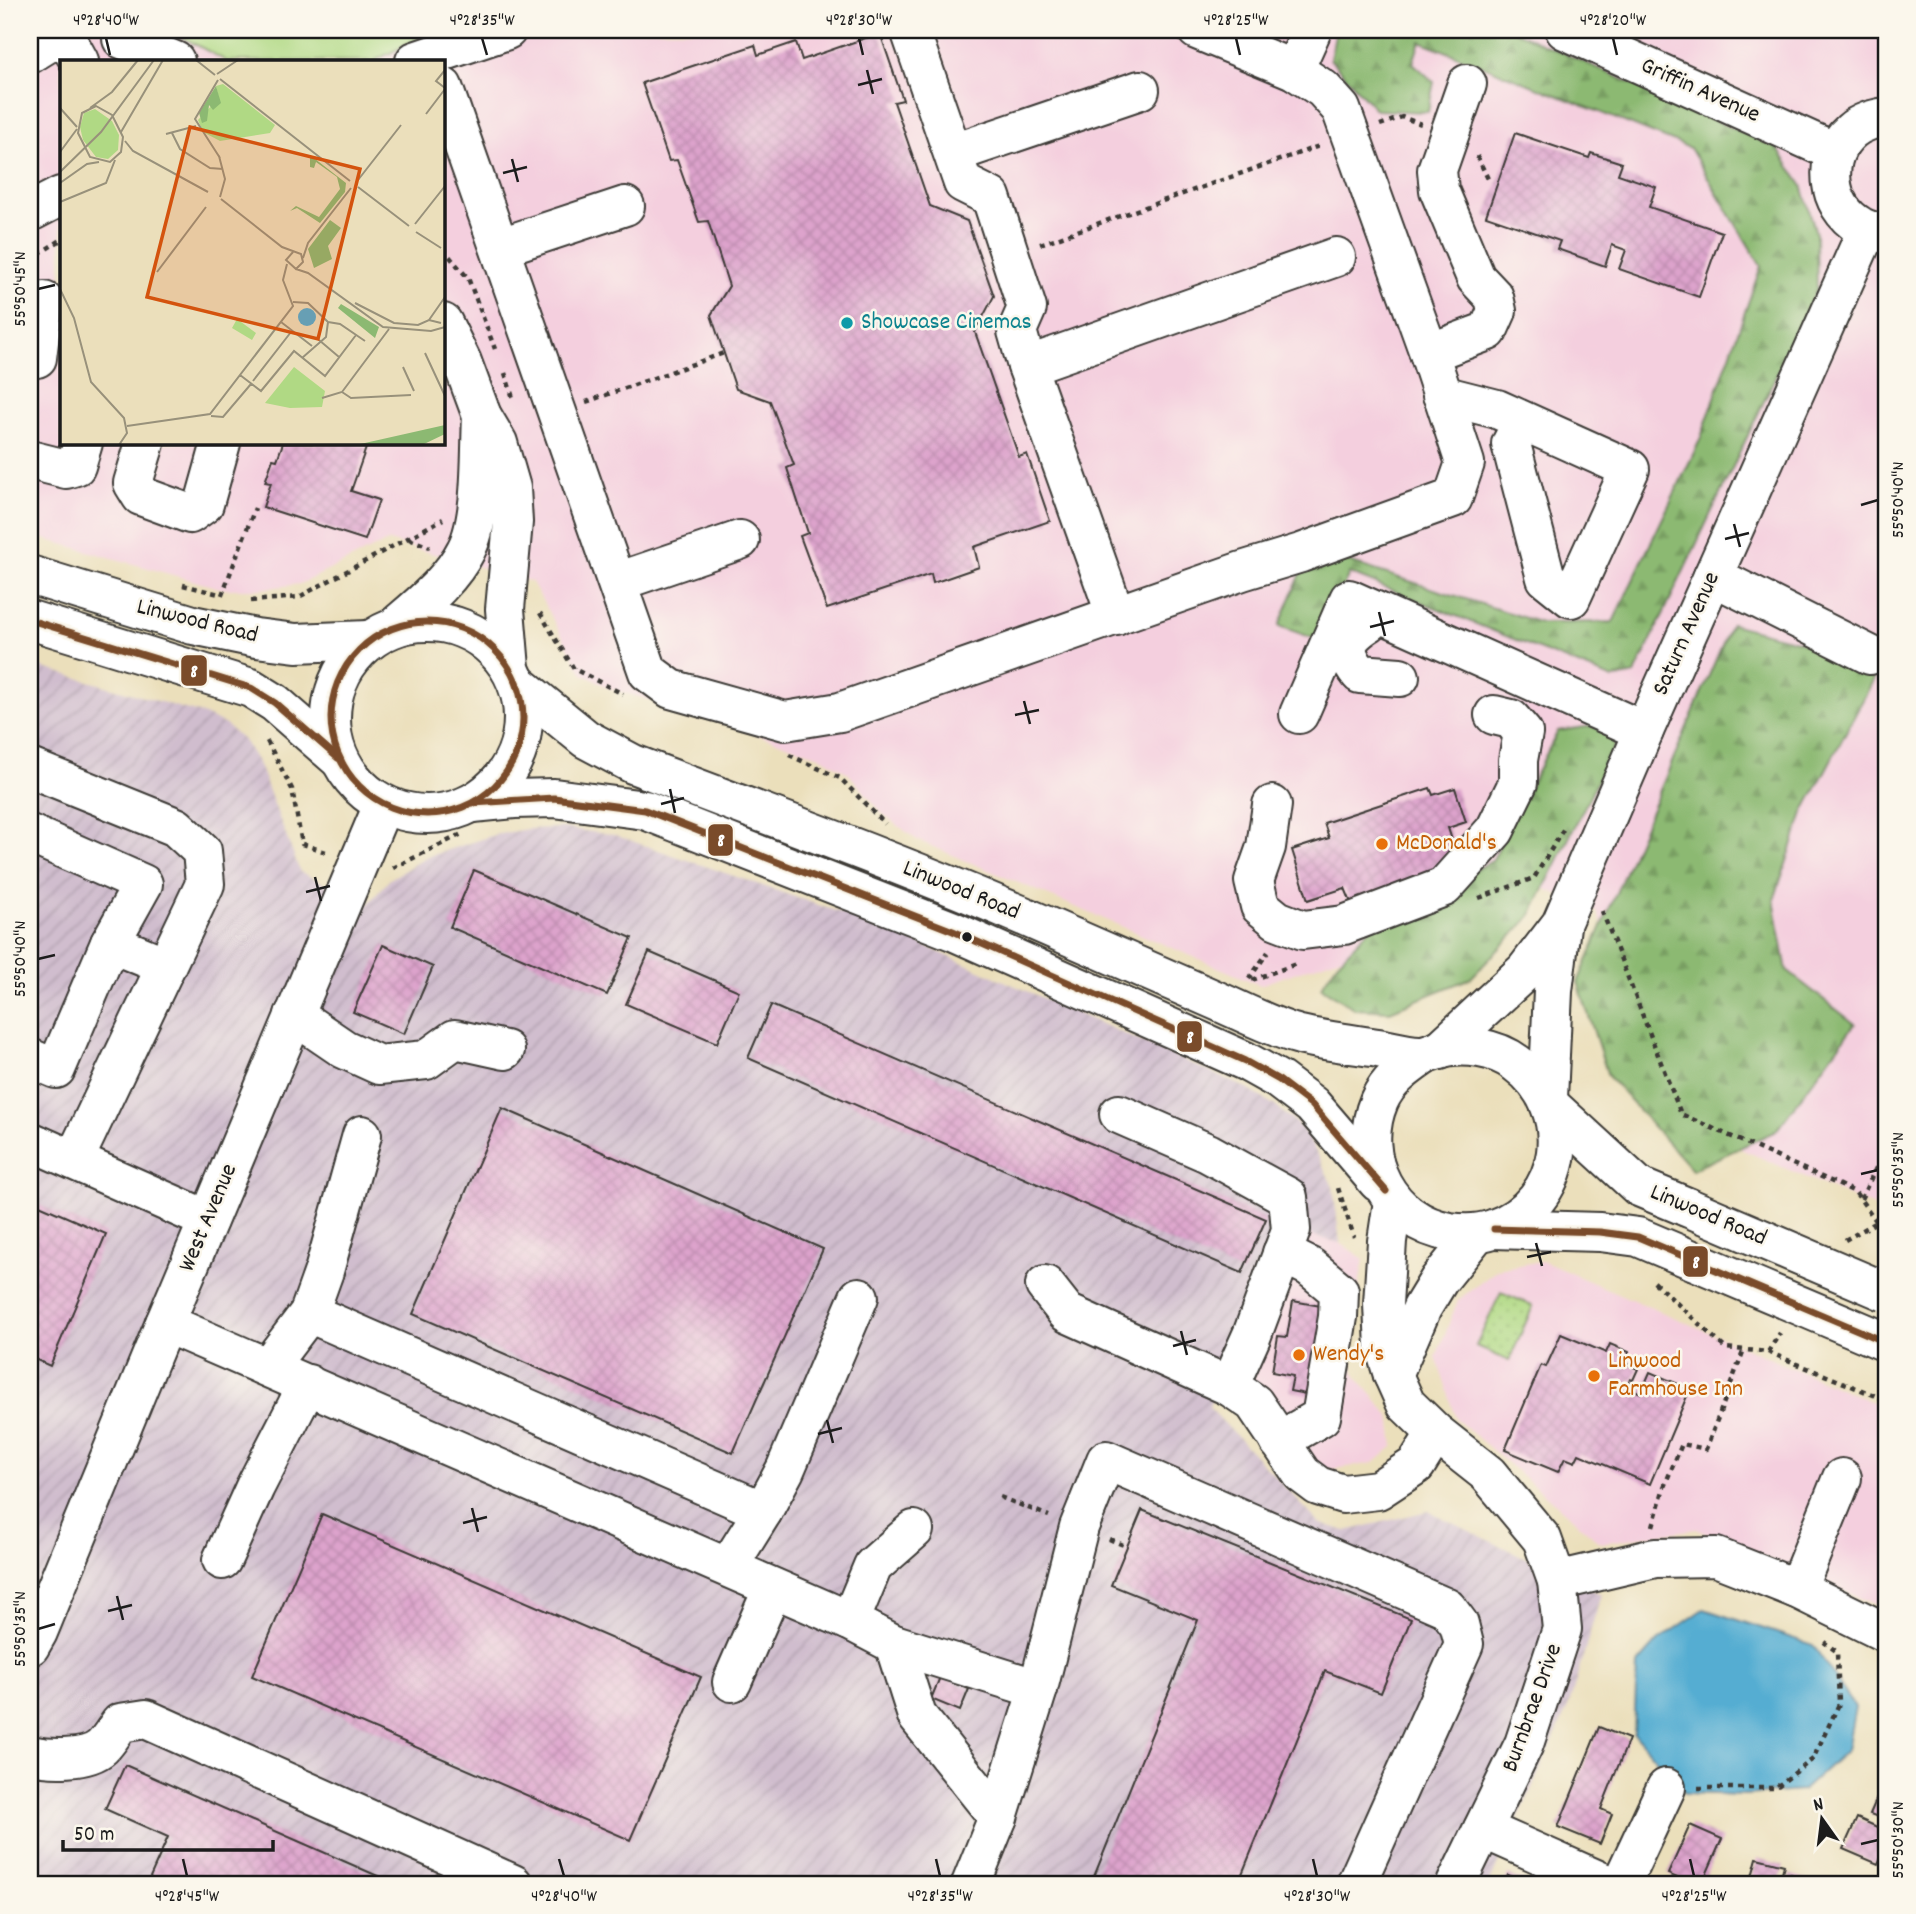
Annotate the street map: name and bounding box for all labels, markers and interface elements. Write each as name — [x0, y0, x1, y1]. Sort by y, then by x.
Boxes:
text: 4°28'40"W — [73, 9, 140, 34]
text: 4°28'35"W — [450, 9, 515, 34]
text: 4°28'30"W — [826, 9, 893, 34]
text: 4°28'25"W — [1204, 9, 1269, 34]
text: 4°28'20"W — [1580, 9, 1647, 34]
street label: Griffin Avenue — [1635, 50, 1765, 132]
inset map — [60, 60, 444, 444]
text: 55°50'45"N — [9, 251, 34, 327]
place label: Showcase Cinemas — [861, 306, 1032, 340]
marker: Showcase Cinemas — [839, 315, 855, 331]
text: 55°50'40"N — [1887, 462, 1912, 538]
street label: Saturn Avenue — [1645, 567, 1729, 701]
street label: Linwood Road — [133, 591, 261, 653]
line badge: 8 — [180, 654, 208, 687]
text: 8 — [190, 660, 198, 687]
line badge: 8 — [707, 823, 734, 857]
place label: McDonald's — [1396, 827, 1497, 861]
text: 8 — [717, 829, 725, 856]
marker: McDonald's — [1374, 836, 1390, 852]
street label: Linwood Road — [897, 852, 1025, 930]
text: 55°50'40"N — [9, 921, 34, 997]
unlabelled marker — [960, 930, 974, 944]
line badge: 8 — [1176, 1020, 1203, 1053]
text: 8 — [1186, 1026, 1194, 1053]
text: 55°50'35"N — [1887, 1132, 1912, 1208]
street label: West Avenue — [171, 1159, 247, 1277]
street label: Linwood Road — [1644, 1176, 1772, 1256]
line badge: 8 — [1682, 1245, 1709, 1278]
text: 8 — [1692, 1251, 1700, 1278]
place label: Wendy's — [1313, 1338, 1384, 1372]
place label: Linwood Farmhouse Inn — [1608, 1345, 1743, 1407]
marker: Wendy's — [1291, 1347, 1307, 1363]
marker: Linwood Farmhouse Inn — [1586, 1368, 1602, 1384]
text: 55°50'35"N — [9, 1591, 34, 1667]
street label: Burnbrae Drive — [1494, 1639, 1572, 1777]
north arrow — [1786, 1784, 1856, 1854]
text: N — [1811, 1792, 1827, 1820]
text: 55°50'30"N — [1887, 1801, 1912, 1879]
scale bar — [63, 1809, 273, 1853]
text: 50 m — [74, 1821, 114, 1851]
text: 4°28'45"W — [155, 1885, 220, 1910]
text: 4°28'40"W — [531, 1885, 598, 1910]
text: 4°28'35"W — [908, 1885, 973, 1910]
text: 4°28'30"W — [1284, 1885, 1351, 1910]
text: 4°28'25"W — [1662, 1885, 1727, 1910]

